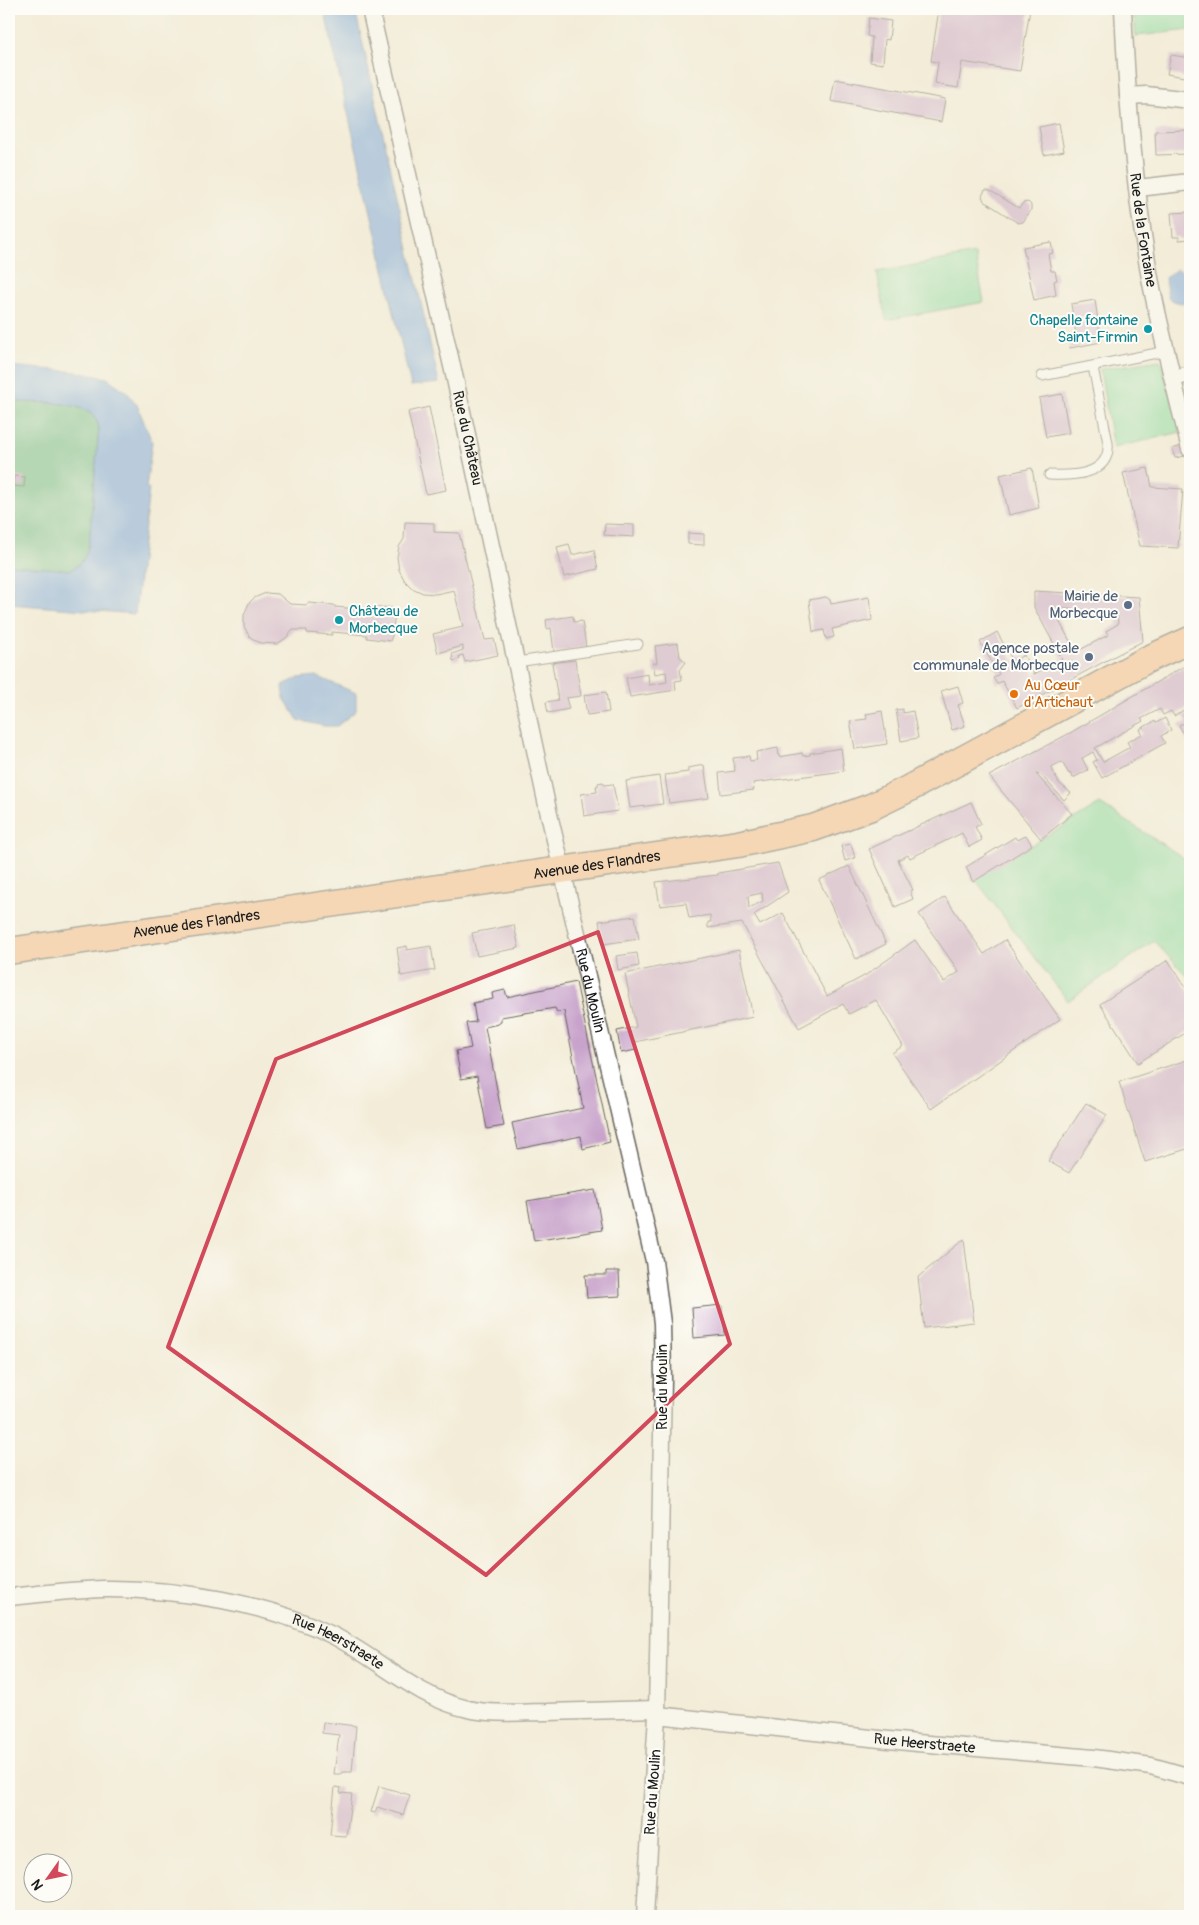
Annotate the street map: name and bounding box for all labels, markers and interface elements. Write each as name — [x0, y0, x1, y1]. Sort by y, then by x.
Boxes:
street label: Rue de la Fontaine — [1126, 172, 1161, 289]
place label: Chapelle fontaine Saint-Firmin — [1030, 311, 1139, 347]
marker: Chapelle fontaine Saint-Firmin — [1142, 323, 1154, 335]
street label: Rue du Château — [448, 389, 487, 487]
place label: Mairie de Morbecque — [1049, 587, 1119, 623]
marker: Mairie de Morbecque — [1122, 599, 1134, 611]
place label: Château de Morbecque — [349, 602, 419, 638]
marker: Château de Morbecque — [333, 614, 345, 626]
place label: Agence postale communale de Morbecque — [913, 639, 1080, 675]
marker: Agence postale communale de Morbecque — [1083, 651, 1095, 663]
place label: Au Cœur d'Artichaut — [1024, 676, 1094, 712]
marker: Au Cœur d'Artichaut — [1008, 688, 1020, 700]
street label: Avenue des Flandres — [532, 846, 662, 883]
street label: Avenue des Flandres — [131, 905, 261, 942]
street label: Rue du Moulin — [571, 946, 610, 1035]
street label: Rue du Moulin — [653, 1344, 672, 1430]
street label: Rue Heerstraete — [289, 1610, 388, 1674]
street label: Rue Heerstraete — [873, 1729, 977, 1757]
street label: Rue du Moulin — [641, 1748, 665, 1836]
north arrow — [22, 1852, 72, 1902]
text: N — [28, 1876, 47, 1893]

